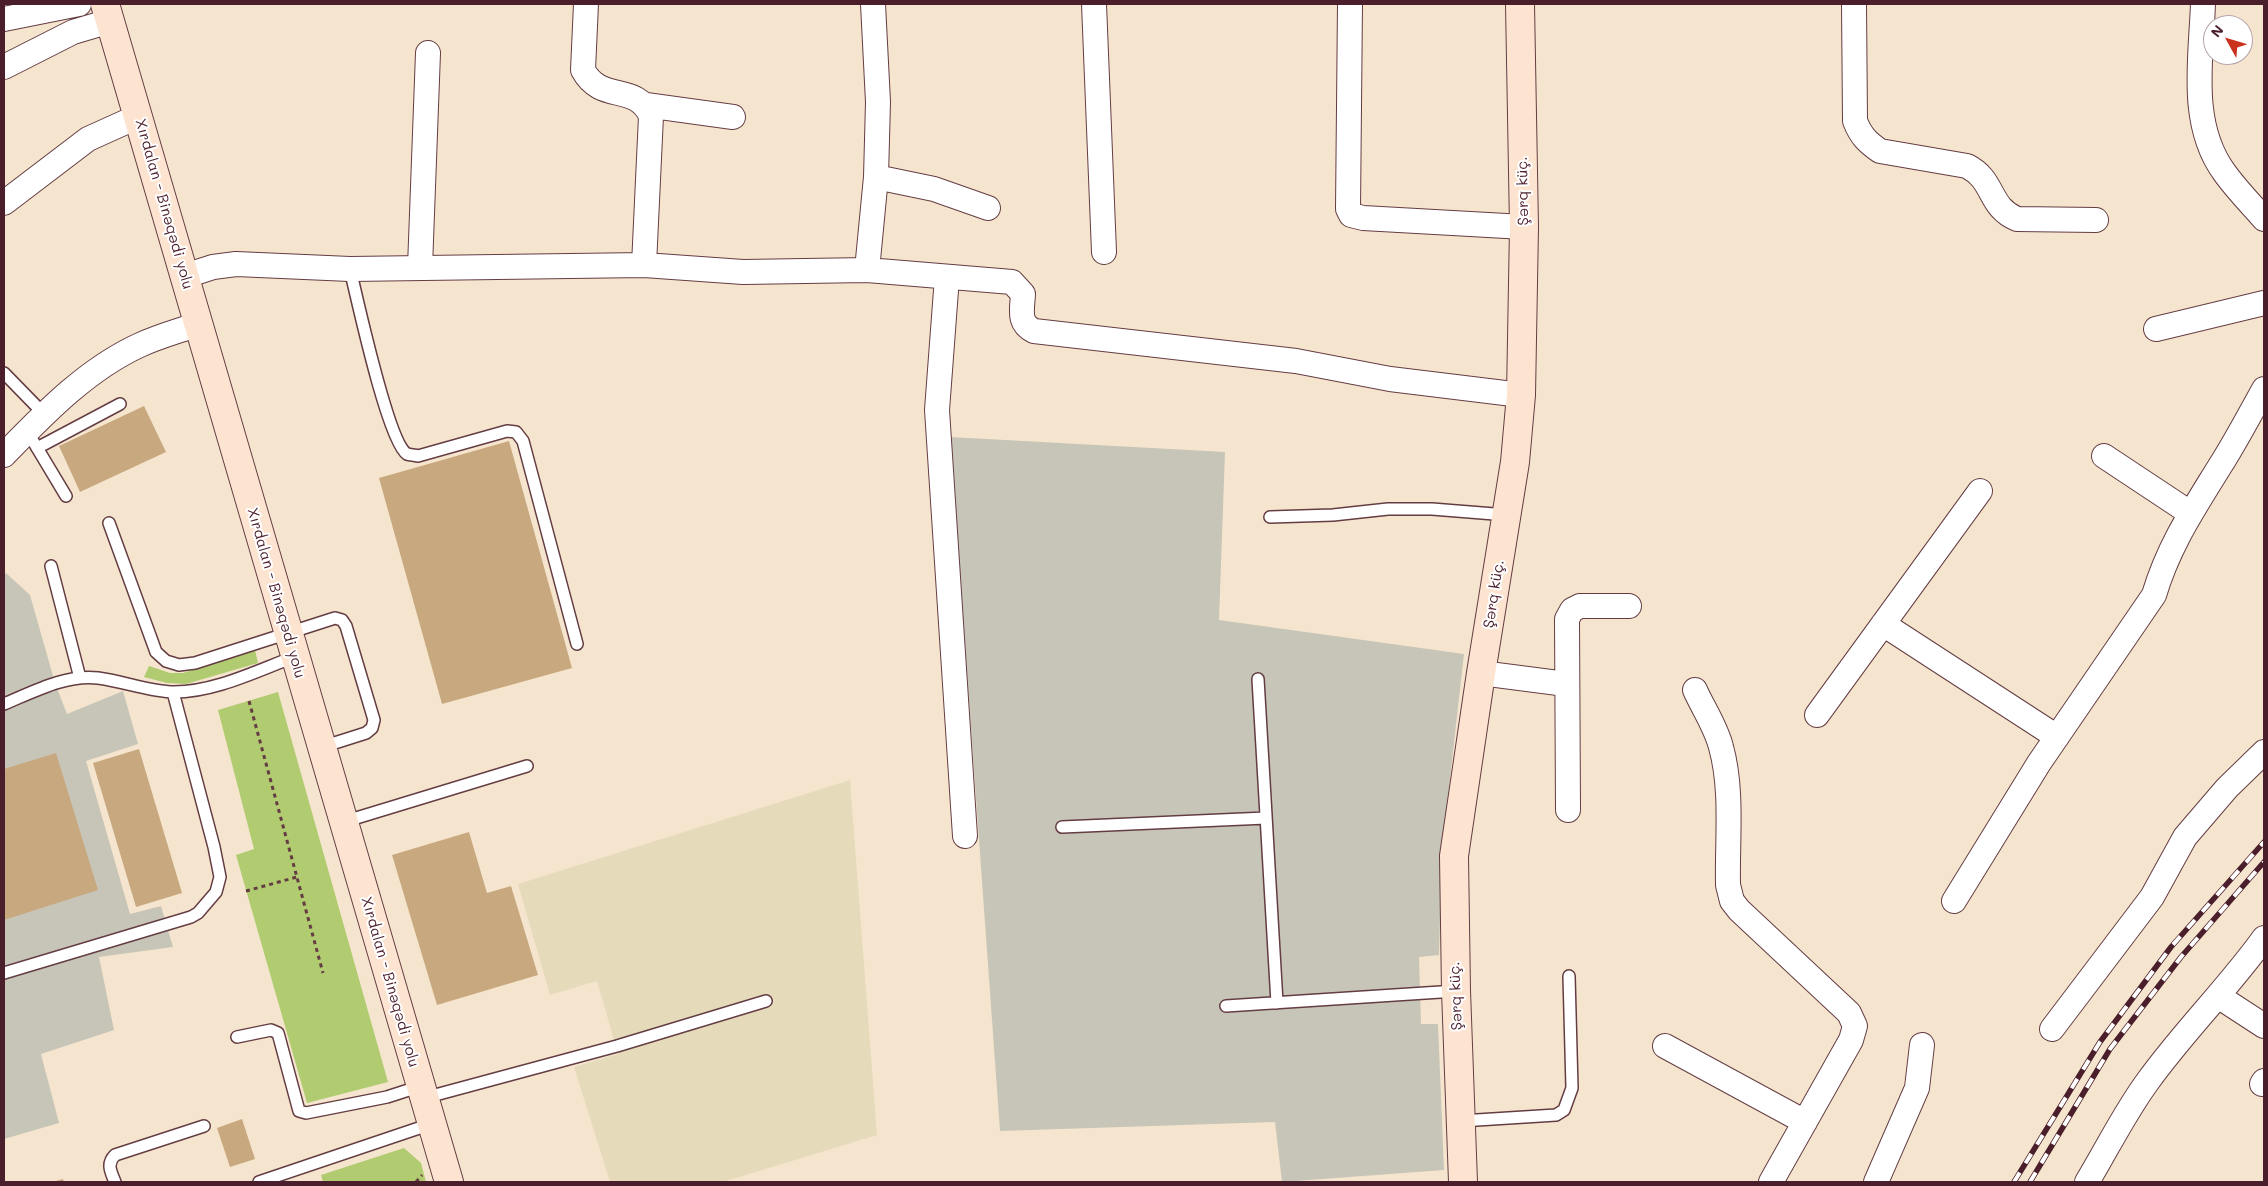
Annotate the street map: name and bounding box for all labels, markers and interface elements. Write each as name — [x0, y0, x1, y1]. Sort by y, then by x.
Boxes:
north arrow — [2203, 15, 2253, 65]
text: N — [2206, 21, 2227, 41]
street label: Xırdalan - Binəqədi yolu — [131, 117, 197, 291]
street label: Şərq küç. — [1513, 156, 1533, 226]
street label: Xırdalan - Binəqədi yolu — [243, 506, 309, 680]
street label: Şərq küç. — [1480, 558, 1508, 630]
street label: Xırdalan - Binəqədi yolu — [357, 895, 423, 1069]
street label: Şərq küç. — [1446, 961, 1466, 1031]

